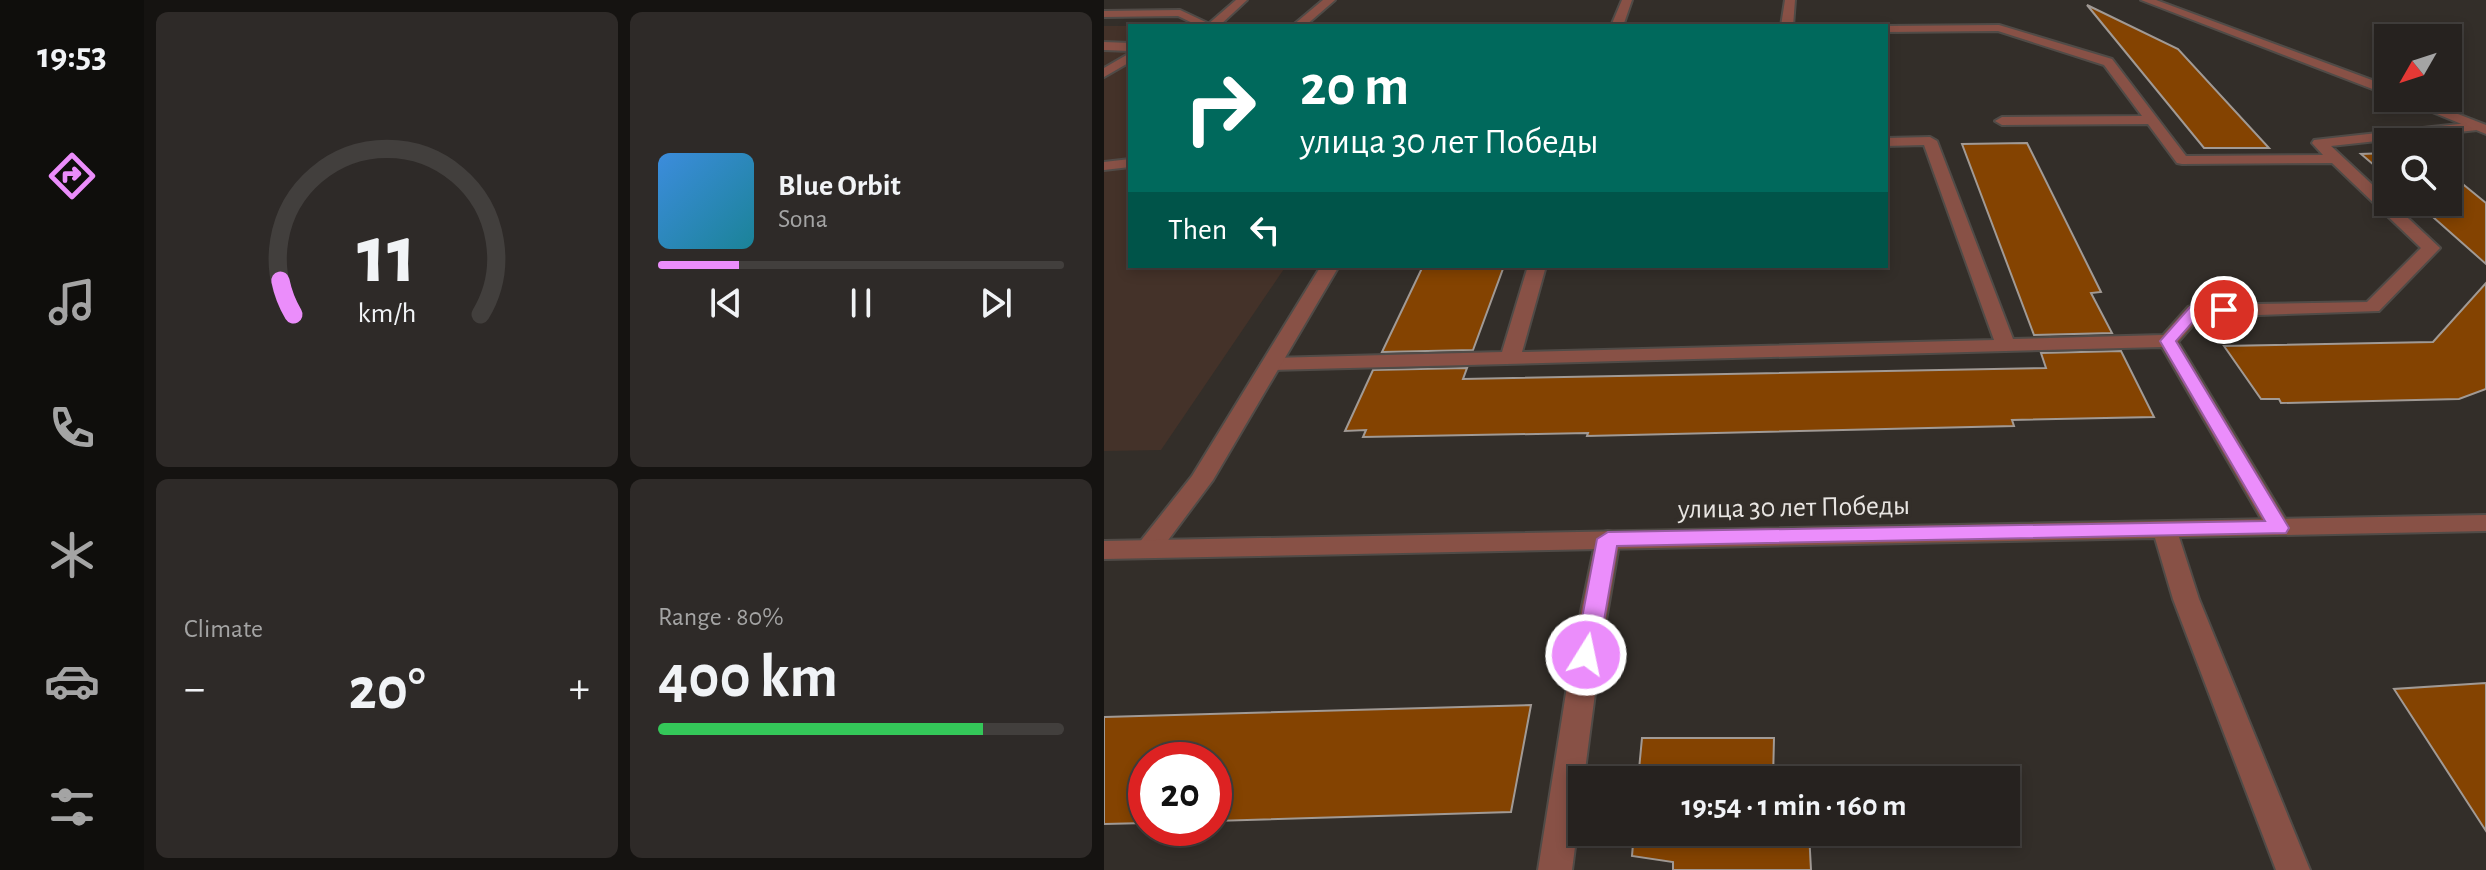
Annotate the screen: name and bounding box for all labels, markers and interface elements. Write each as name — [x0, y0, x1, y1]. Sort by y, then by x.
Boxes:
north arrow — [2374, 24, 2462, 112]
map controls — [2374, 24, 2462, 216]
text: 19:53 — [37, 38, 107, 74]
icon: right — [1168, 56, 1272, 160]
text: 20 m — [1300, 59, 1409, 115]
text: улица 30 лет Победы — [1300, 124, 1599, 160]
button: search — [2374, 128, 2462, 216]
icon: directions — [44, 148, 100, 204]
text: Blue Orbit — [778, 171, 901, 201]
text: Sona — [778, 206, 828, 232]
icon: left — [1243, 208, 1287, 252]
text: 11 — [357, 214, 417, 298]
text: Then — [1168, 215, 1227, 245]
icon: music — [44, 274, 100, 330]
pin — [2190, 276, 2258, 344]
icon: previous — [704, 281, 748, 325]
icon: pause — [839, 281, 883, 325]
icon: next — [974, 281, 1018, 325]
icon: arrive — [2202, 288, 2246, 332]
text: km/h — [358, 299, 416, 328]
icon: phone — [44, 400, 100, 456]
street label: улица 30 лет Победы — [1677, 492, 1910, 524]
icon: climate — [44, 527, 100, 583]
text: Range · 80% — [658, 604, 784, 630]
position arrow — [1544, 613, 1628, 697]
text: Climate — [184, 616, 263, 642]
text: 400 km — [658, 648, 838, 708]
icon: car — [44, 653, 100, 709]
text: 20° — [348, 660, 426, 720]
text: − — [184, 667, 205, 711]
text: + — [569, 667, 590, 711]
speed limit sign: 20 — [1128, 742, 1232, 846]
icon: filters — [44, 779, 100, 835]
text: 19:54 · 1 min · 160 m — [1682, 791, 1906, 821]

